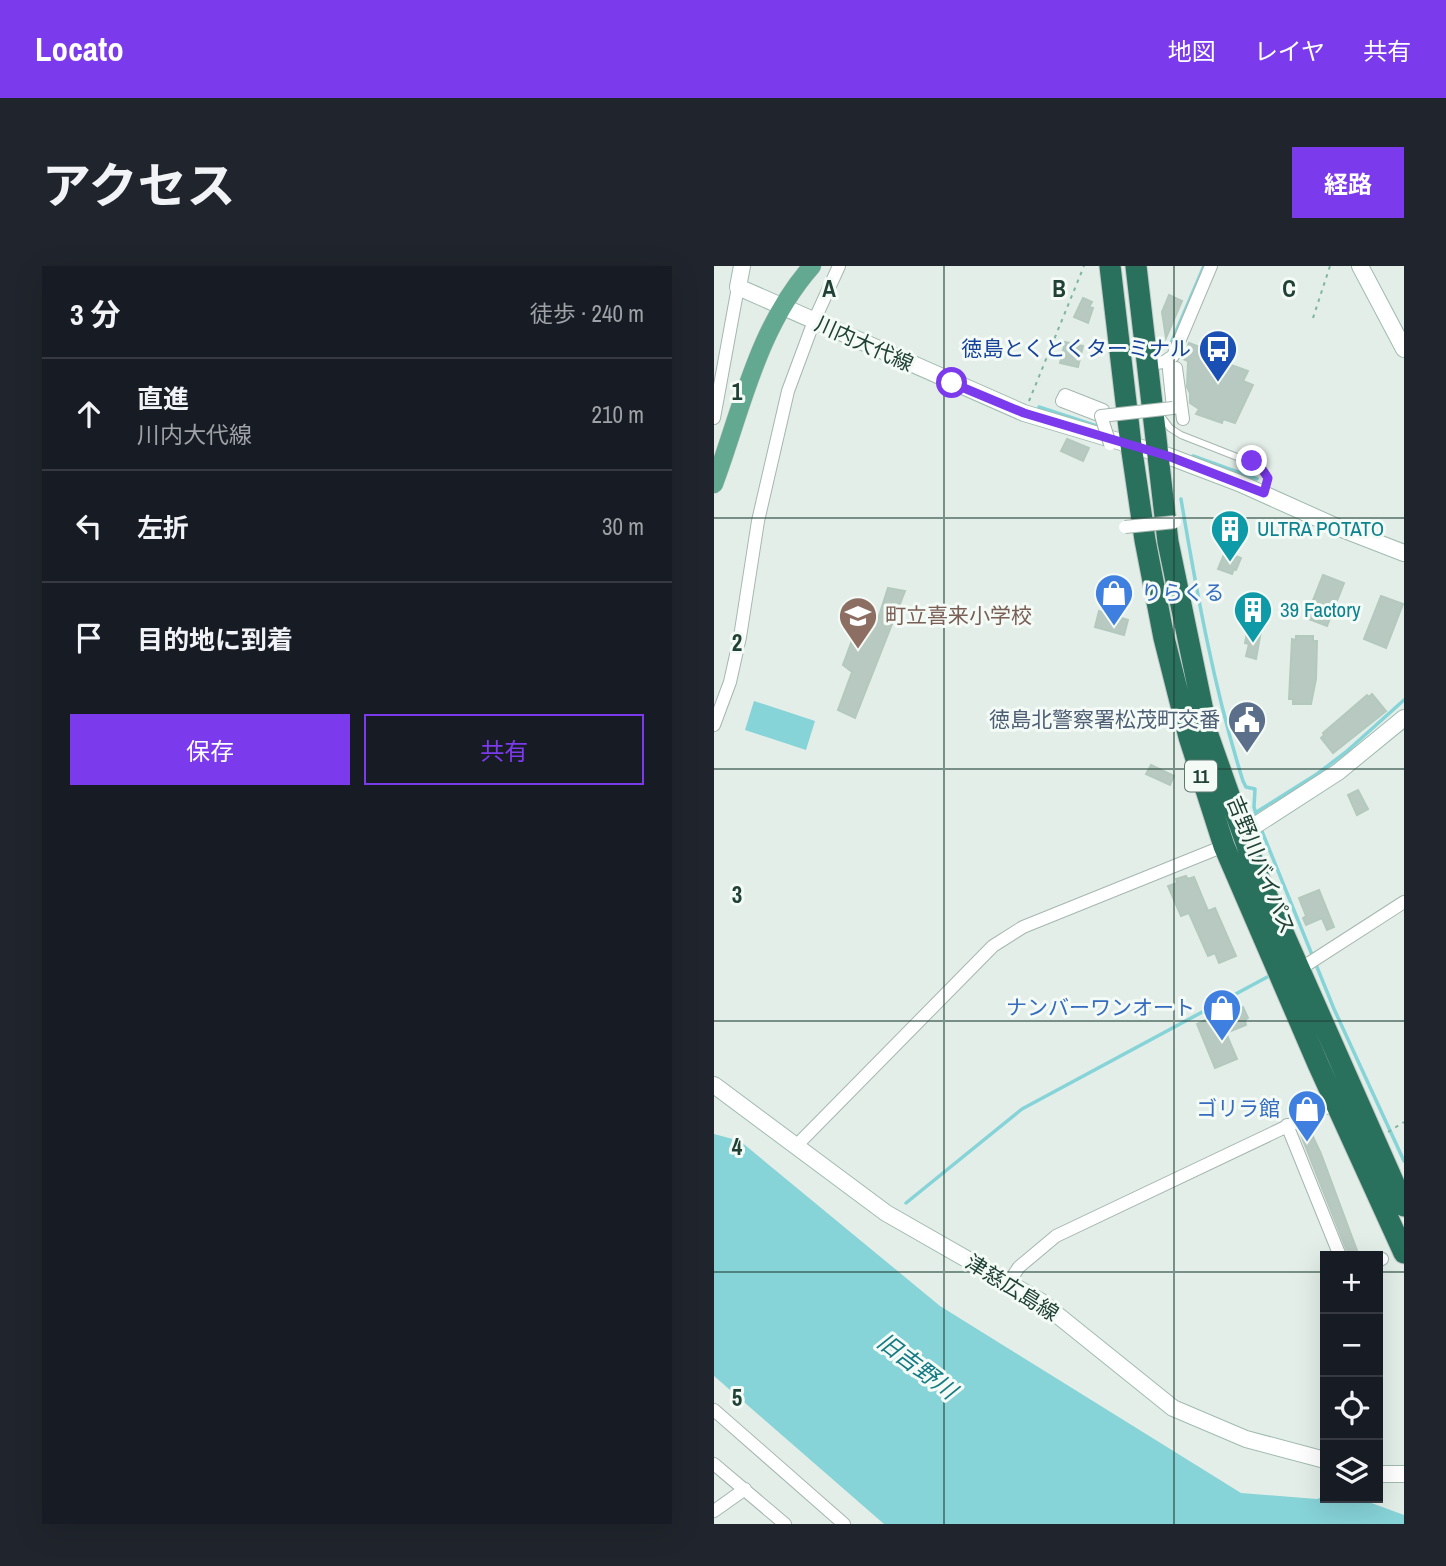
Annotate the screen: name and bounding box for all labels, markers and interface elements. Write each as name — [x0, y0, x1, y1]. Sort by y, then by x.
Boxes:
text: Locato — [35, 27, 124, 71]
text: 地図 — [1168, 35, 1216, 67]
text: レイヤ — [1254, 35, 1325, 67]
text: 共有 — [1363, 35, 1411, 67]
button: 経路 — [1292, 147, 1404, 218]
text: アクセス — [42, 152, 236, 218]
text: A — [822, 273, 836, 304]
text: B — [1052, 273, 1066, 304]
text: C — [1282, 273, 1296, 304]
text: 3 分 — [70, 294, 121, 334]
text: 徒歩 · 240 m — [530, 298, 644, 329]
street label: 川内大代線 — [810, 309, 918, 378]
bus stop icon: 徳島とくとくターミナル — [1197, 328, 1239, 383]
place label: 徳島とくとくターミナル — [961, 334, 1191, 363]
route start — [936, 367, 967, 398]
text: 1 — [732, 376, 743, 407]
text: 直進 — [137, 381, 189, 416]
icon: ahead — [70, 395, 108, 433]
text: 210 m — [592, 399, 644, 430]
text: 川内大代線 — [137, 419, 252, 450]
route end — [1236, 445, 1267, 476]
icon: left — [70, 507, 108, 545]
building icon: ULTRA POTATO — [1209, 508, 1251, 563]
text: 左折 — [137, 510, 189, 545]
text: 30 m — [602, 511, 644, 542]
place label: ULTRA POTATO — [1257, 514, 1384, 543]
shop icon: りらくる — [1093, 572, 1135, 627]
place label: りらくる — [1141, 578, 1225, 607]
building icon: 39 Factory — [1232, 589, 1274, 644]
school or university icon: 町立喜来小学校 — [837, 595, 879, 650]
place label: 39 Factory — [1280, 595, 1361, 624]
place label: 町立喜来小学校 — [885, 601, 1032, 630]
icon: arrive — [70, 619, 108, 657]
text: 目的地に到着 — [137, 622, 293, 657]
text: 2 — [732, 627, 742, 658]
public building icon: 徳島北警察署松茂町交番 — [1226, 699, 1268, 754]
place label: 徳島北警察署松茂町交番 — [989, 705, 1220, 734]
button: 保存 — [70, 714, 350, 785]
button: 共有 — [364, 714, 644, 785]
road number: 11 — [1185, 761, 1217, 792]
street label: 吉野川バイパス — [1221, 791, 1302, 938]
text: 3 — [732, 879, 742, 910]
shop icon: ナンバーワンオート — [1201, 987, 1243, 1042]
place label: ナンバーワンオート — [1006, 993, 1195, 1022]
shop icon: ゴリラ館 — [1286, 1088, 1328, 1143]
place label: ゴリラ館 — [1196, 1094, 1280, 1123]
text: 4 — [732, 1131, 743, 1162]
street label: 津慈広島線 — [960, 1247, 1064, 1328]
map controls — [1320, 1251, 1383, 1503]
button: + — [1320, 1251, 1383, 1314]
button: − — [1320, 1314, 1383, 1377]
water label: 旧吉野川 — [871, 1326, 966, 1407]
button: locate — [1320, 1377, 1383, 1440]
text: 5 — [732, 1382, 742, 1413]
button: layers — [1320, 1440, 1383, 1503]

